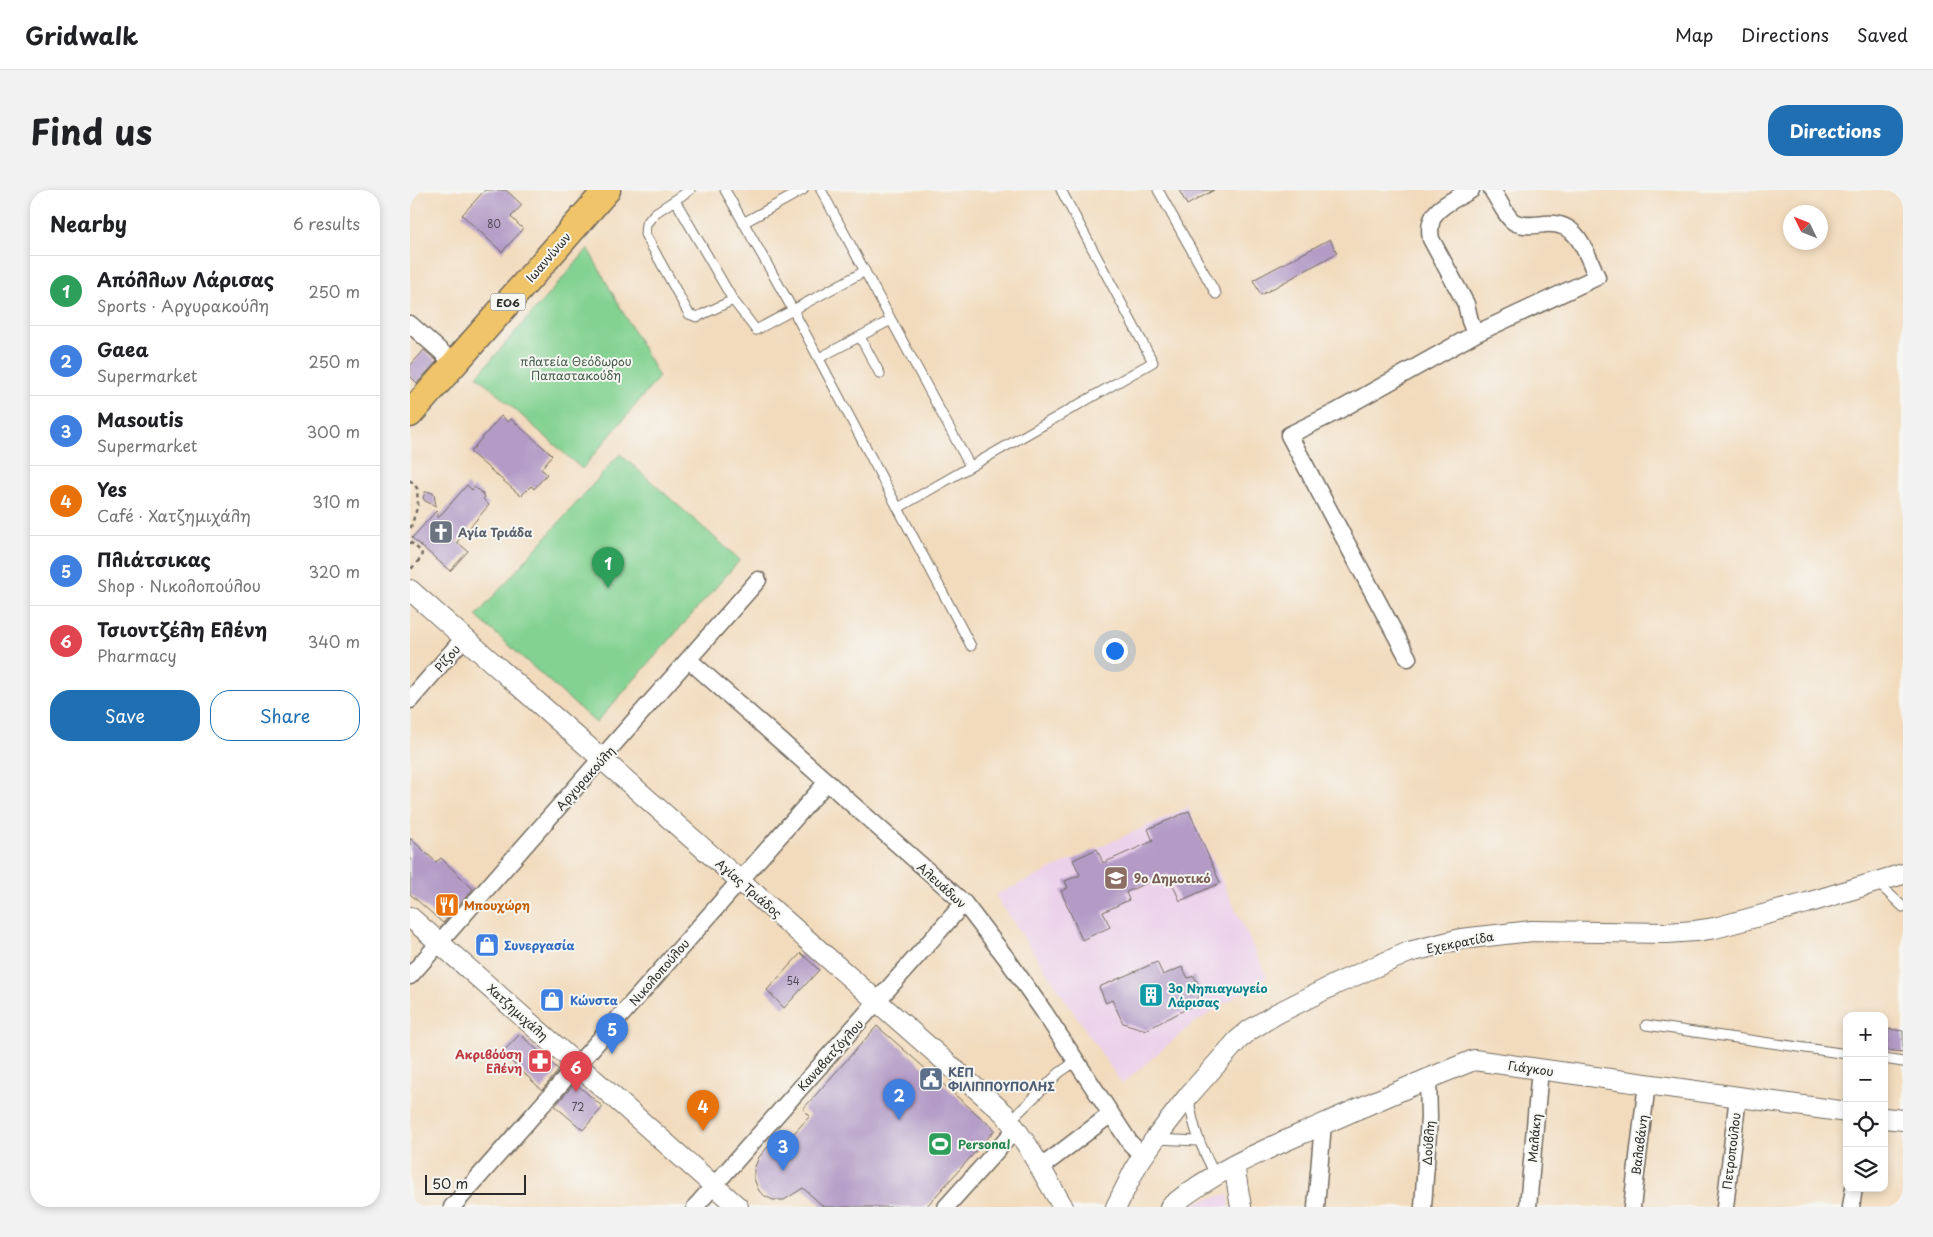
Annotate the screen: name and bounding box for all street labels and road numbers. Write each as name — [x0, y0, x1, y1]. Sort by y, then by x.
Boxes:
street label: Ιωαννίνων — [521, 228, 575, 286]
road number: ΕΟ6 — [490, 294, 526, 310]
street label: Ρίζου — [430, 640, 464, 676]
street label: Αργυρακούλη — [551, 742, 619, 814]
street label: Αγίας Τριάδος — [712, 854, 786, 922]
street label: Αλευάδων — [913, 858, 971, 912]
street label: Εχεκρατίδα — [1425, 927, 1495, 957]
street label: Νικολοπούλου — [625, 934, 693, 1009]
street label: Χατζημιχάλη — [483, 980, 553, 1044]
street label: Καναβατζόγλου — [793, 1015, 867, 1095]
street label: Γιάγκου — [1507, 1056, 1555, 1080]
street label: Πετροπούλου — [1717, 1111, 1745, 1190]
street label: Μαλάκη — [1523, 1113, 1545, 1163]
street label: Βαλαβάνη — [1626, 1114, 1652, 1176]
street label: Δούβλη — [1417, 1120, 1439, 1166]

